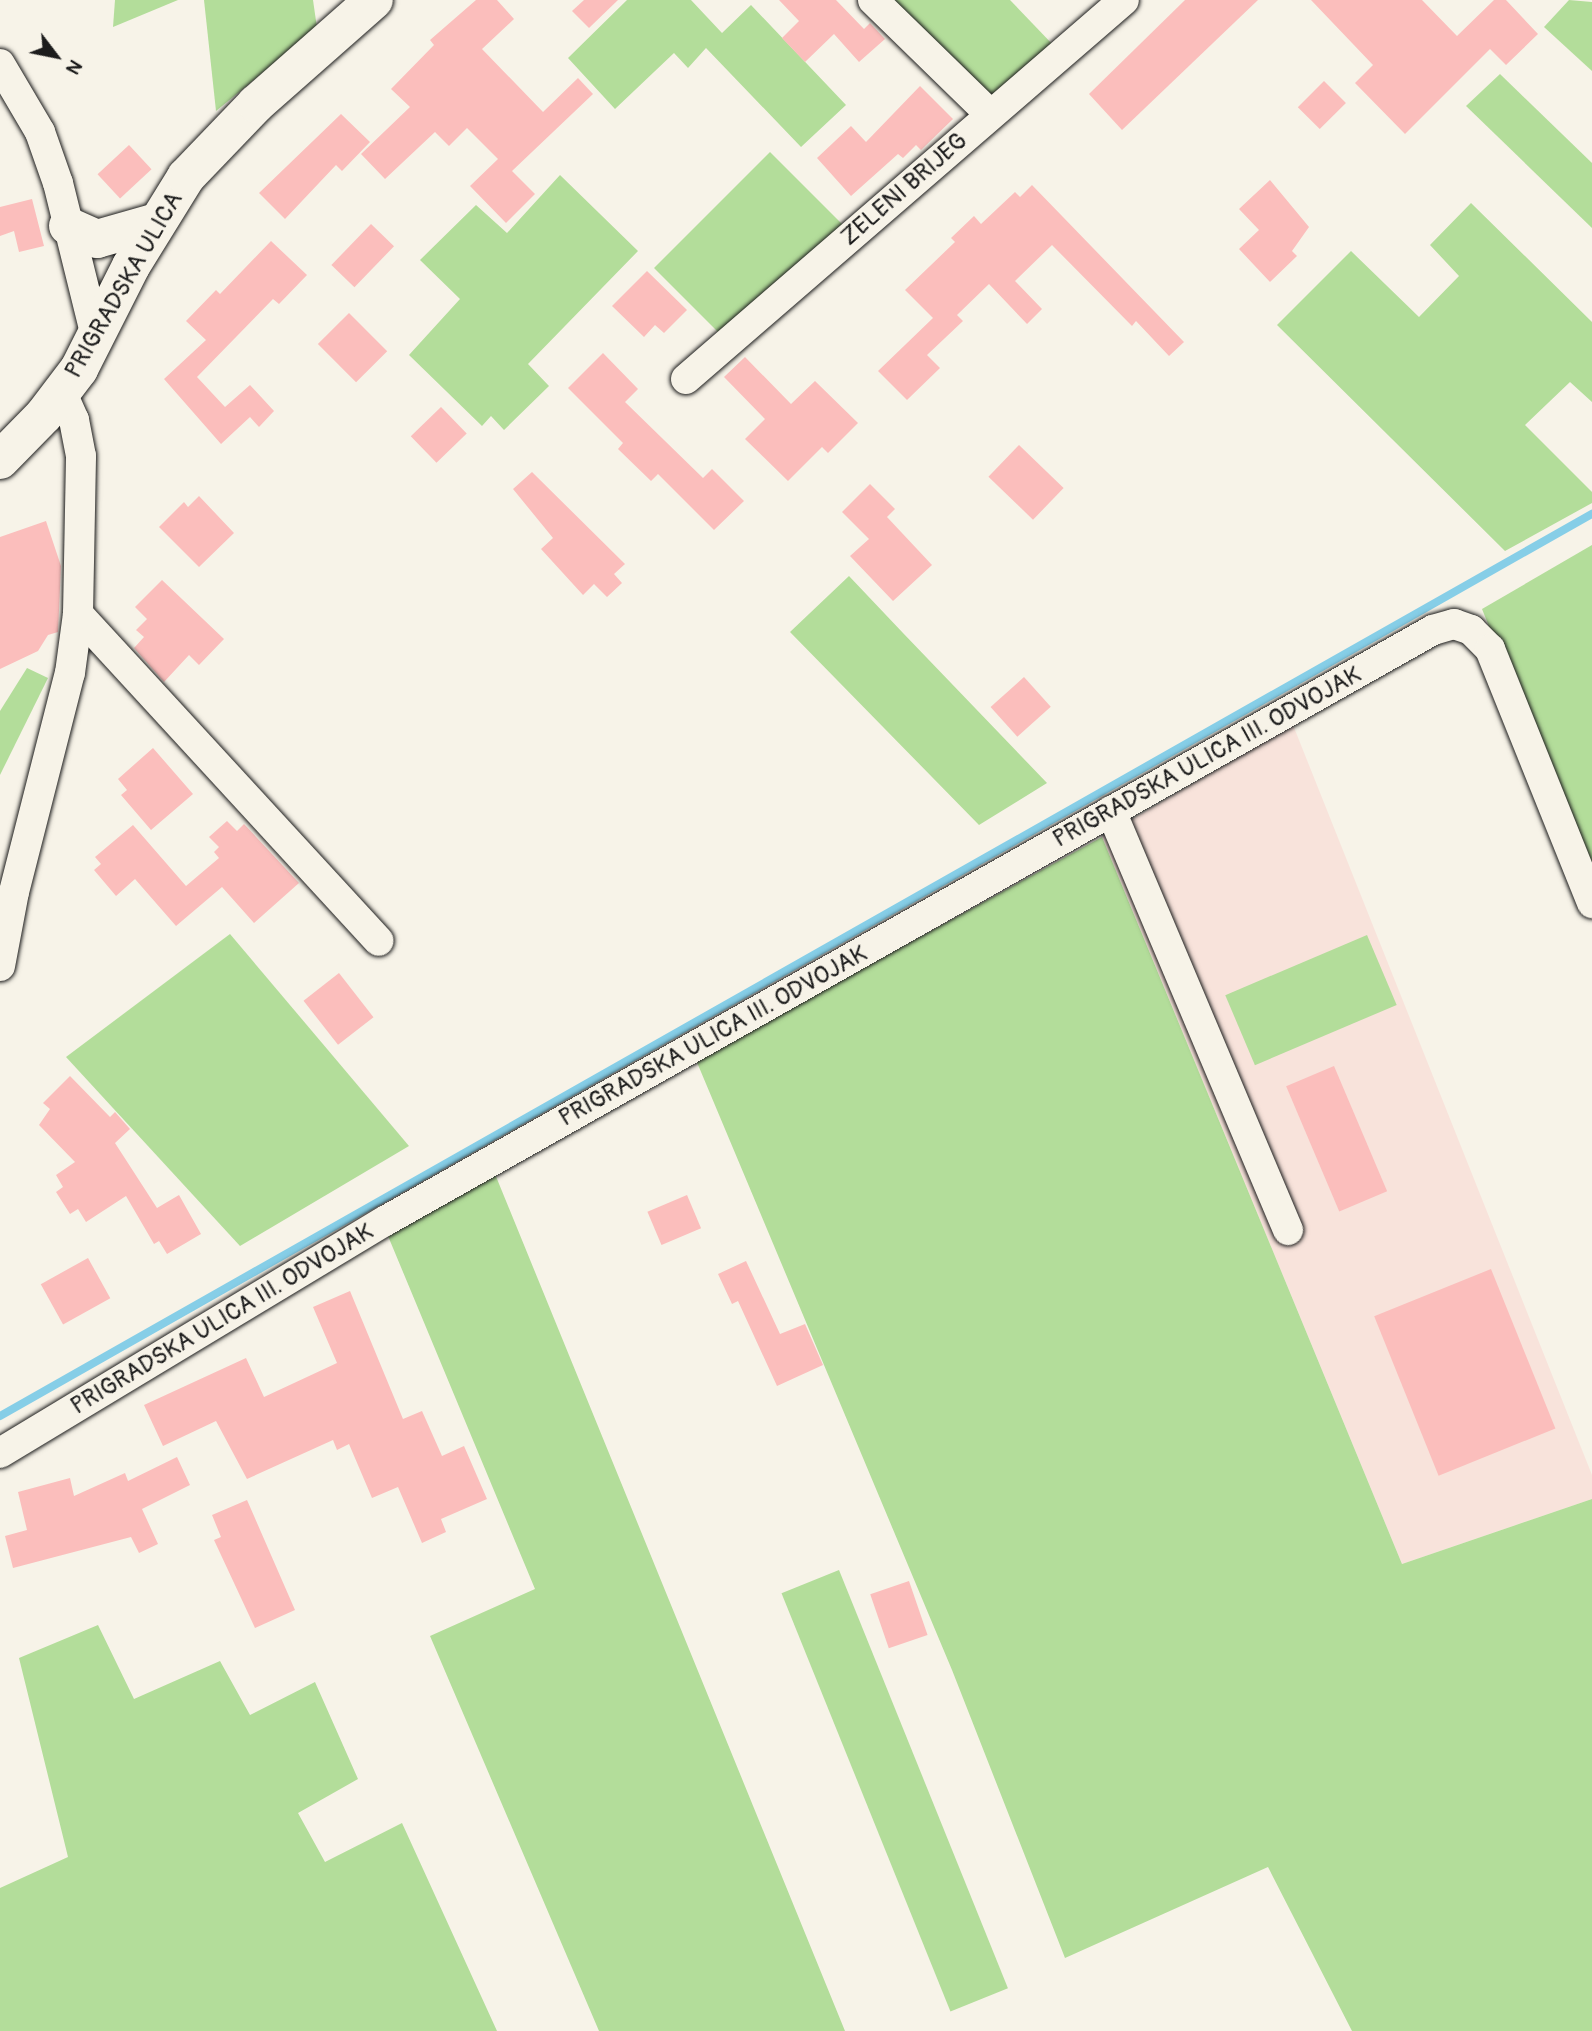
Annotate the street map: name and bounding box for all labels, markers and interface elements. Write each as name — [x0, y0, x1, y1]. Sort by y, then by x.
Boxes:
north arrow — [21, 21, 91, 91]
text: N — [60, 55, 87, 79]
street label: ZELENI BRIJEG — [835, 126, 973, 252]
street label: PRIGRADSKA ULICA — [59, 187, 189, 383]
street label: PRIGRADSKA ULICA III. ODVOJAK — [1048, 660, 1366, 854]
street label: PRIGRADSKA ULICA III. ODVOJAK — [554, 939, 872, 1133]
street label: PRIGRADSKA ULICA III. ODVOJAK — [66, 1217, 378, 1421]

